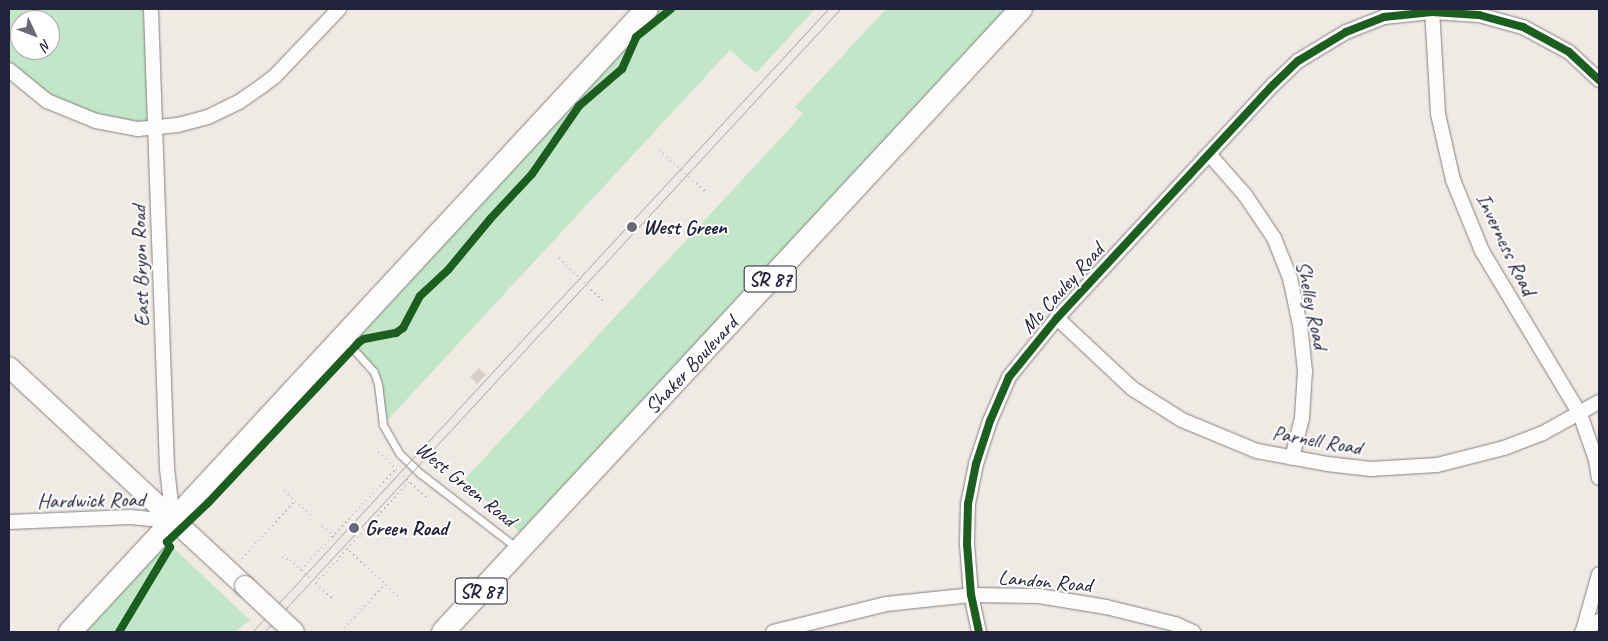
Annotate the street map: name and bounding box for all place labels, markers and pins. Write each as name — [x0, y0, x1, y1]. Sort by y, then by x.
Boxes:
place label: West Green — [643, 214, 726, 240]
marker: West Green — [625, 220, 639, 234]
place label: Green Road — [365, 515, 448, 541]
marker: Green Road — [347, 521, 361, 535]

